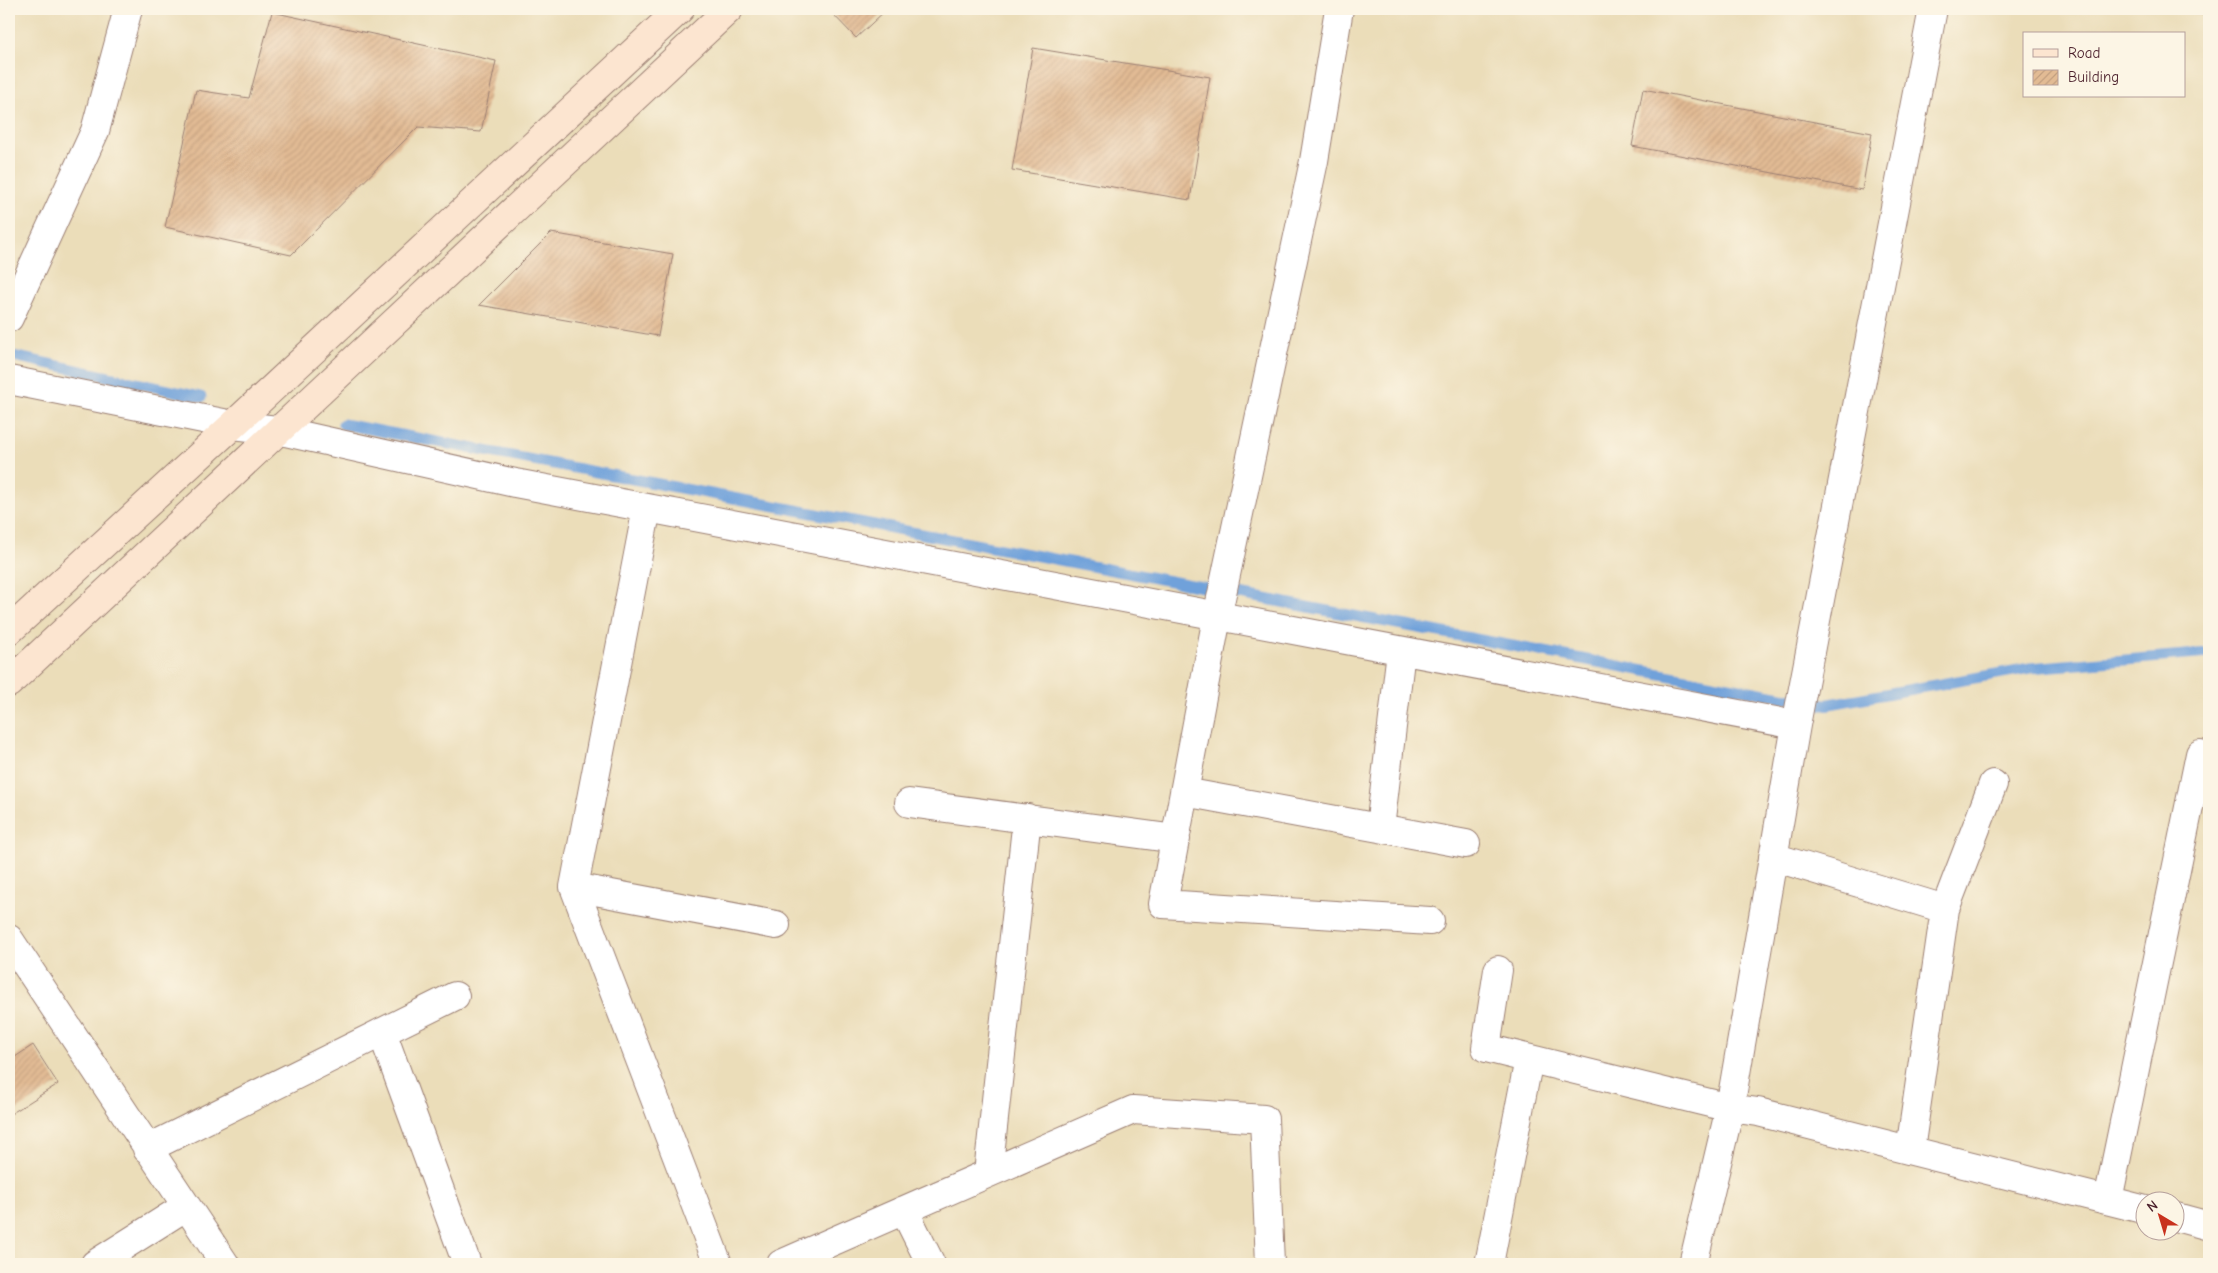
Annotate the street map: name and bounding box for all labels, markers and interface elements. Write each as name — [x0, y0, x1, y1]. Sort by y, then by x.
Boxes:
legend — [2023, 32, 2186, 98]
text: Road — [2068, 44, 2100, 62]
text: Building — [2068, 68, 2119, 86]
north arrow — [2136, 1190, 2186, 1240]
text: N — [2143, 1197, 2161, 1216]

